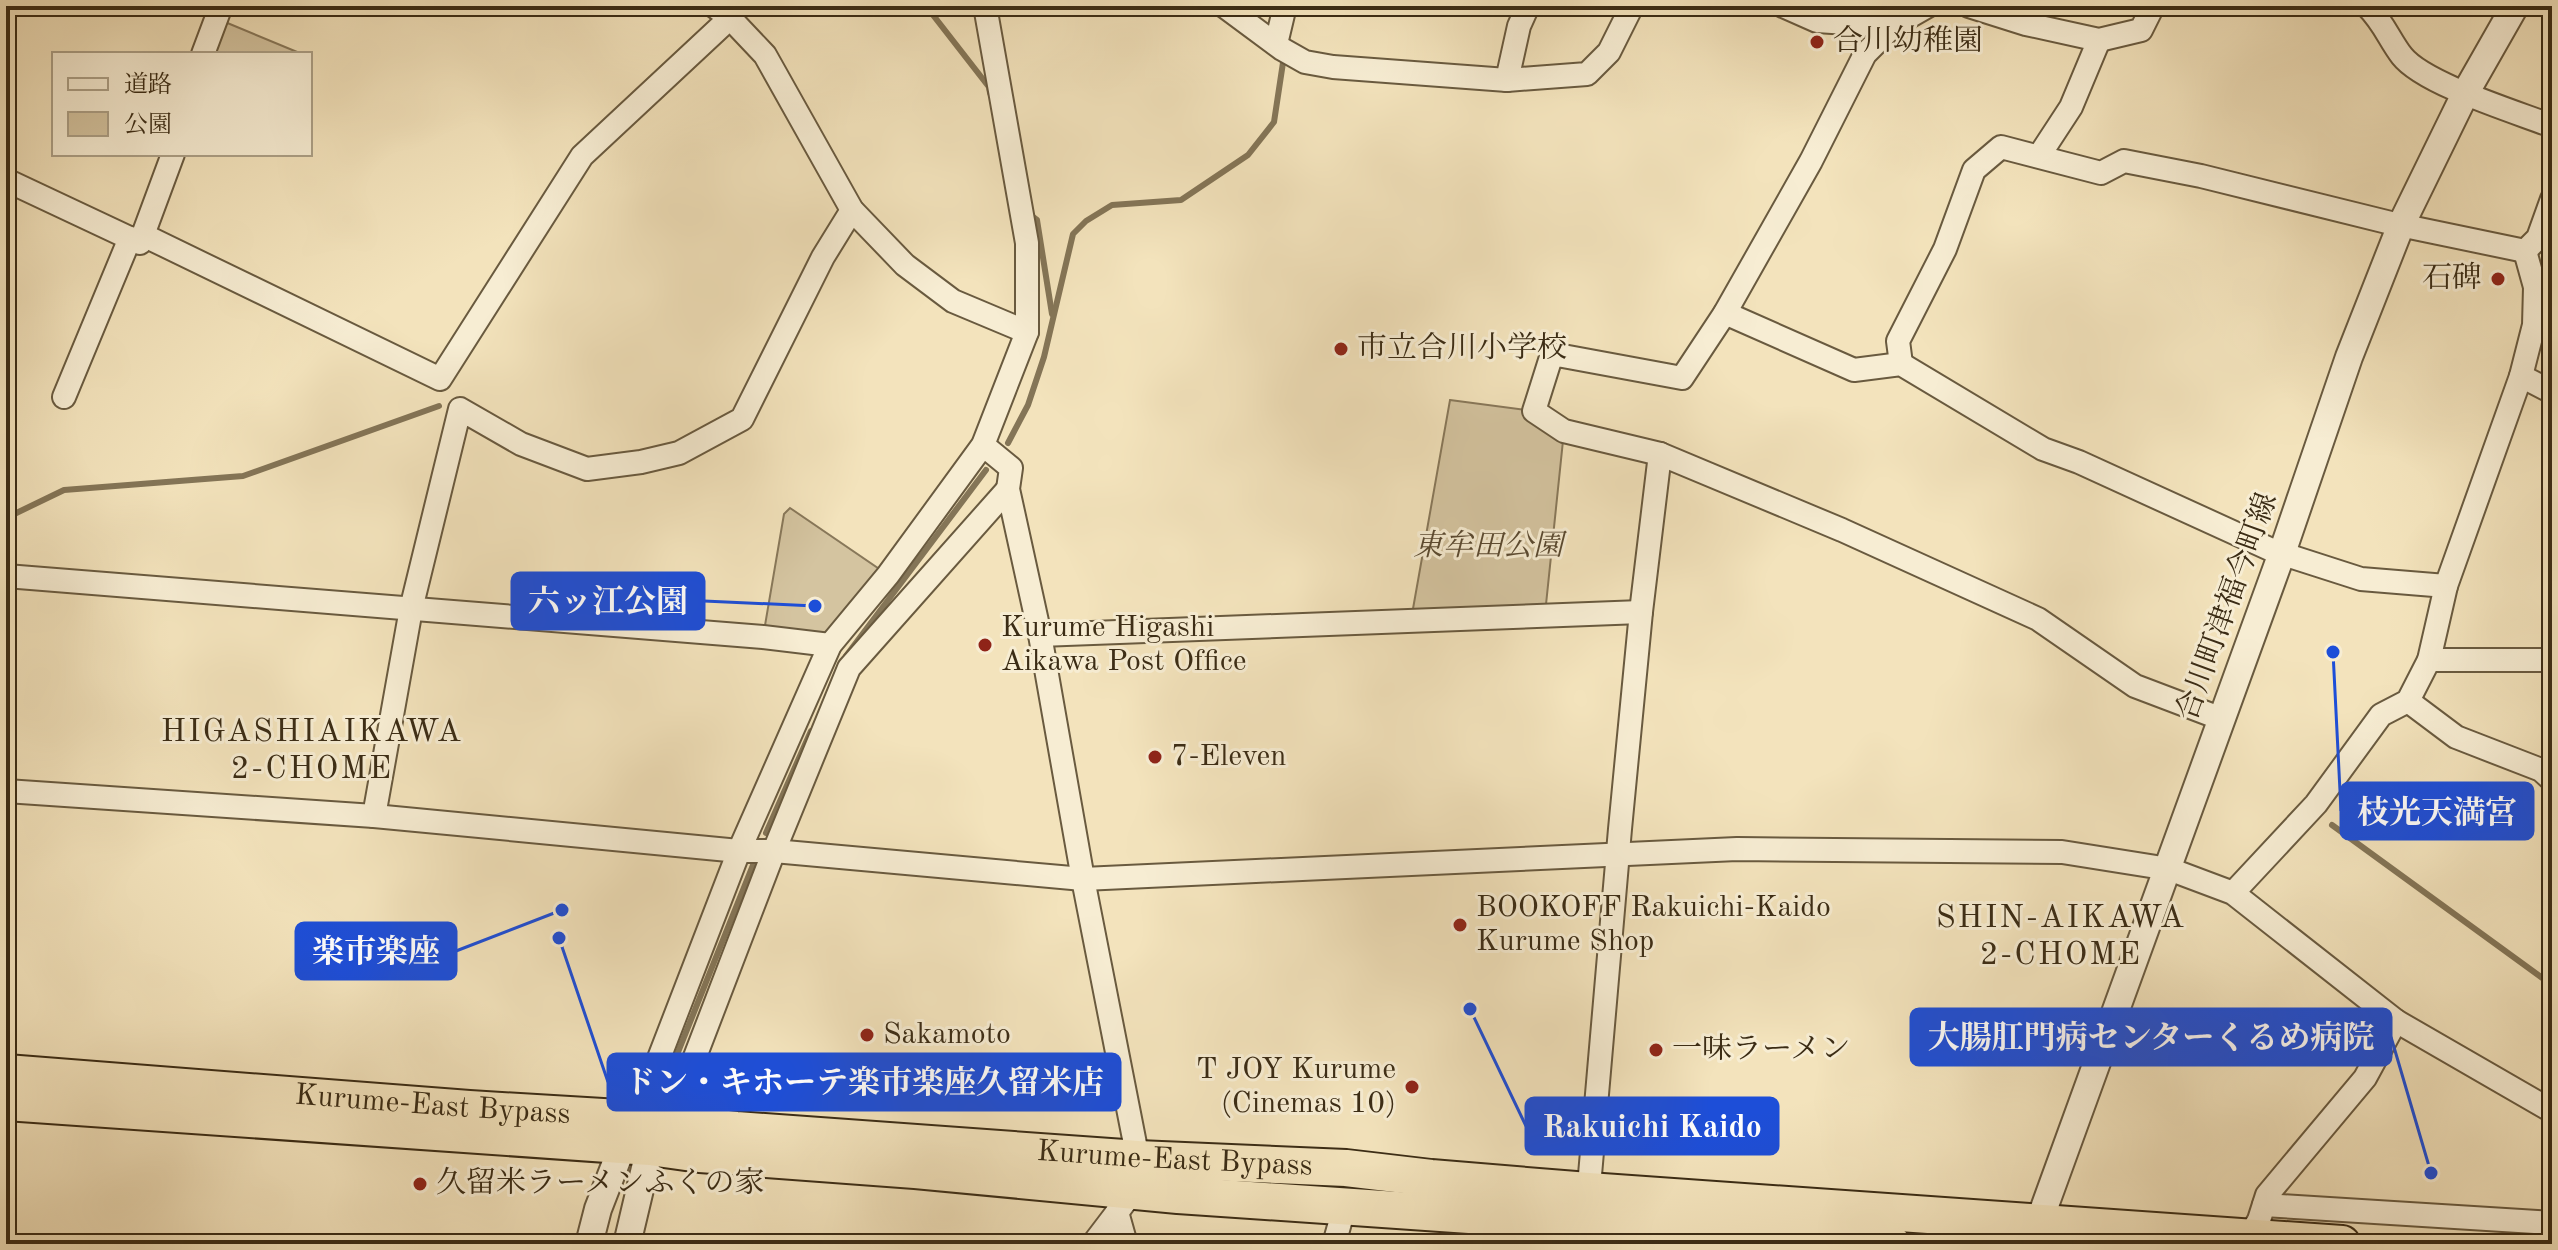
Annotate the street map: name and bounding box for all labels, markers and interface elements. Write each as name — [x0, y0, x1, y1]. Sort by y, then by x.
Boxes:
place label: 合川幼稚園 — [1833, 24, 1983, 57]
marker: 合川幼稚園 — [1808, 33, 1826, 51]
legend — [52, 52, 312, 156]
text: 道路 — [124, 71, 172, 98]
text: 公園 — [124, 112, 172, 138]
place label: 石碑 — [2422, 261, 2482, 294]
marker: 石碑 — [2489, 270, 2507, 288]
place label: 市立合川小学校 — [1357, 331, 1567, 364]
marker: 市立合川小学校 — [1332, 340, 1350, 358]
street label: 合川町津福今町線 — [2170, 488, 2283, 725]
park label: 東牟田公園 — [1413, 529, 1568, 562]
callout: 六ッ江公園 — [512, 573, 704, 629]
text: 六ッ江公園 — [528, 584, 688, 620]
place label: Kurume Higashi Aikawa Post Office — [1001, 613, 1247, 677]
marker: Kurume Higashi Aikawa Post Office — [976, 636, 994, 654]
district label: HIGASHIAIKAWA 2-CHOME — [161, 717, 463, 786]
place label: 7-Eleven — [1171, 742, 1287, 772]
marker: 7-Eleven — [1146, 748, 1164, 766]
callout: 枝光天満宮 — [2341, 783, 2533, 839]
text: 枝光天満宮 — [2357, 795, 2517, 831]
place label: BOOKOFF Rakuichi-Kaido Kurume Shop — [1476, 893, 1831, 957]
district label: SHIN-AIKAWA 2-CHOME — [1936, 903, 2186, 972]
marker: BOOKOFF Rakuichi-Kaido Kurume Shop — [1451, 916, 1469, 934]
callout: 楽市楽座 — [296, 923, 456, 979]
text: 楽市楽座 — [312, 934, 440, 970]
callout: 大腸肛門病センターくるめ病院 — [1911, 1009, 2391, 1065]
place label: Sakamoto — [883, 1020, 1011, 1050]
text: 大腸肛門病センターくるめ病院 — [1928, 1020, 2374, 1056]
marker: Sakamoto — [858, 1026, 876, 1044]
place label: 一味ラーメン — [1672, 1033, 1851, 1065]
marker: 一味ラーメン — [1647, 1041, 1665, 1059]
callout: ドン・キホーテ楽市楽座久留米店 — [608, 1054, 1120, 1110]
place label: T JOY Kurume (Cinemas 10) — [1196, 1055, 1396, 1119]
text: ドン・キホーテ楽市楽座久留米店 — [624, 1065, 1104, 1101]
marker: T JOY Kurume (Cinemas 10) — [1403, 1078, 1421, 1096]
street label: Kurume-East Bypass — [294, 1081, 571, 1130]
callout: Rakuichi Kaido — [1526, 1098, 1778, 1154]
text: Rakuichi Kaido — [1542, 1113, 1762, 1145]
street label: Kurume-East Bypass — [1036, 1137, 1313, 1182]
place label: 久留米ラーメンふくの家 — [436, 1166, 765, 1199]
marker: 久留米ラーメンふくの家 — [411, 1175, 429, 1193]

